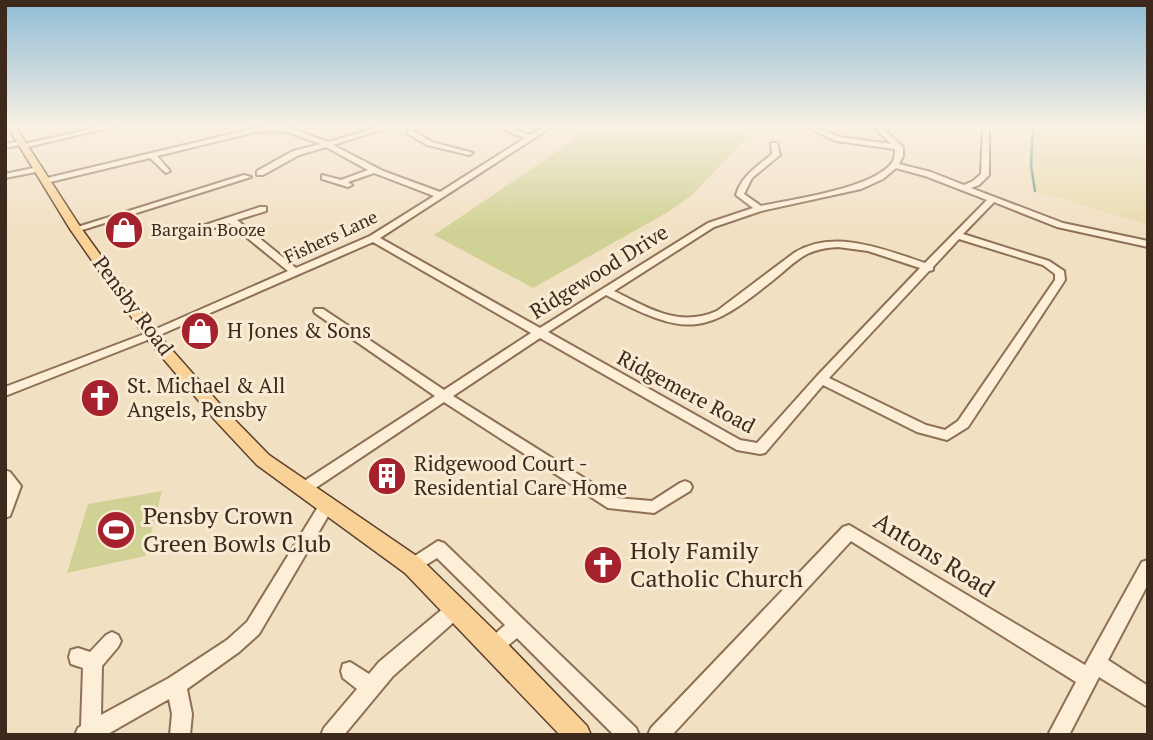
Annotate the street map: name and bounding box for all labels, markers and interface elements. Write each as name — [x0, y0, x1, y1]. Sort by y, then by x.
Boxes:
street label: Fishers Lane — [280, 204, 381, 268]
shop icon: Bargain Booze — [103, 209, 145, 251]
place label: Bargain Booze — [151, 217, 266, 241]
street label: Ridgewood Drive — [524, 217, 673, 325]
street label: Pensby Road — [87, 250, 181, 361]
shop icon: H Jones & Sons — [179, 310, 221, 352]
place label: H Jones & Sons — [227, 316, 371, 344]
street label: Ridgemere Road — [613, 343, 761, 439]
place label: St. Michael & All Angels, Pensby — [127, 371, 285, 423]
church icon: St. Michael & All Angels, Pensby — [79, 377, 121, 419]
place label: Ridgewood Court - Residential Care Home — [414, 449, 627, 501]
building icon: Ridgewood Court - Residential Care Home — [366, 455, 408, 497]
place label: Pensby Crown Green Bowls Club — [143, 499, 331, 559]
street label: Antons Road — [868, 504, 1001, 604]
sports icon: Pensby Crown Green Bowls Club — [95, 509, 137, 551]
place label: Holy Family Catholic Church — [630, 534, 803, 594]
church icon: Holy Family Catholic Church — [582, 544, 624, 586]

